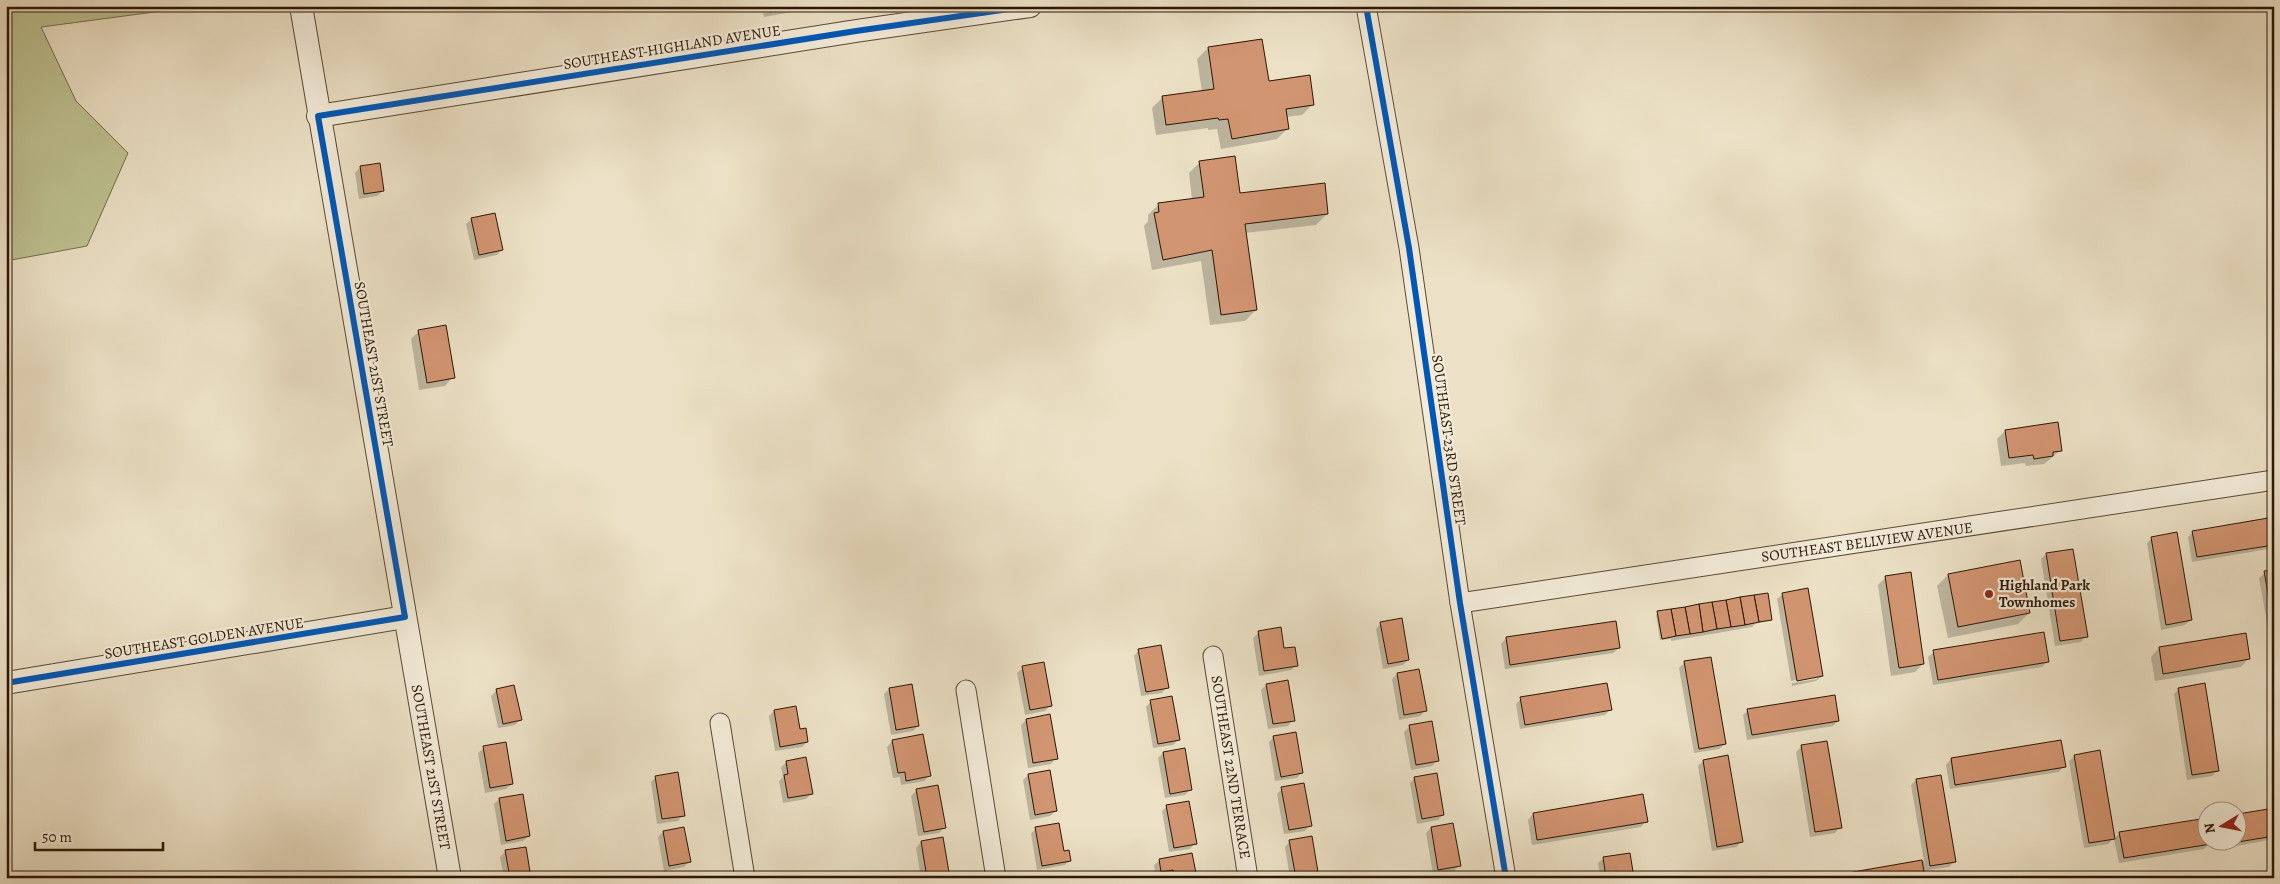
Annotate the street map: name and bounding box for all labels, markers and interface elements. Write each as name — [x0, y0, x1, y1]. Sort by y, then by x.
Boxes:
street label: SOUTHEAST HIGHLAND AVENUE — [562, 20, 782, 74]
street label: SOUTHEAST 21ST STREET — [350, 280, 399, 449]
street label: SOUTHEAST 23RD STREET — [1427, 353, 1471, 527]
street label: SOUTHEAST BELLVIEW AVENUE — [1760, 517, 1974, 567]
place label: Highland Park Townhomes — [1999, 575, 2090, 612]
marker: Highland Park Townhomes — [1983, 588, 1995, 600]
street label: SOUTHEAST GOLDEN AVENUE — [103, 612, 305, 664]
street label: SOUTHEAST 22ND TERRACE — [1207, 674, 1255, 860]
street label: SOUTHEAST 21ST STREET — [407, 683, 456, 852]
north arrow — [2198, 802, 2248, 852]
scale bar — [35, 819, 162, 851]
text: N — [2199, 821, 2220, 835]
text: 50 m — [42, 827, 72, 847]

